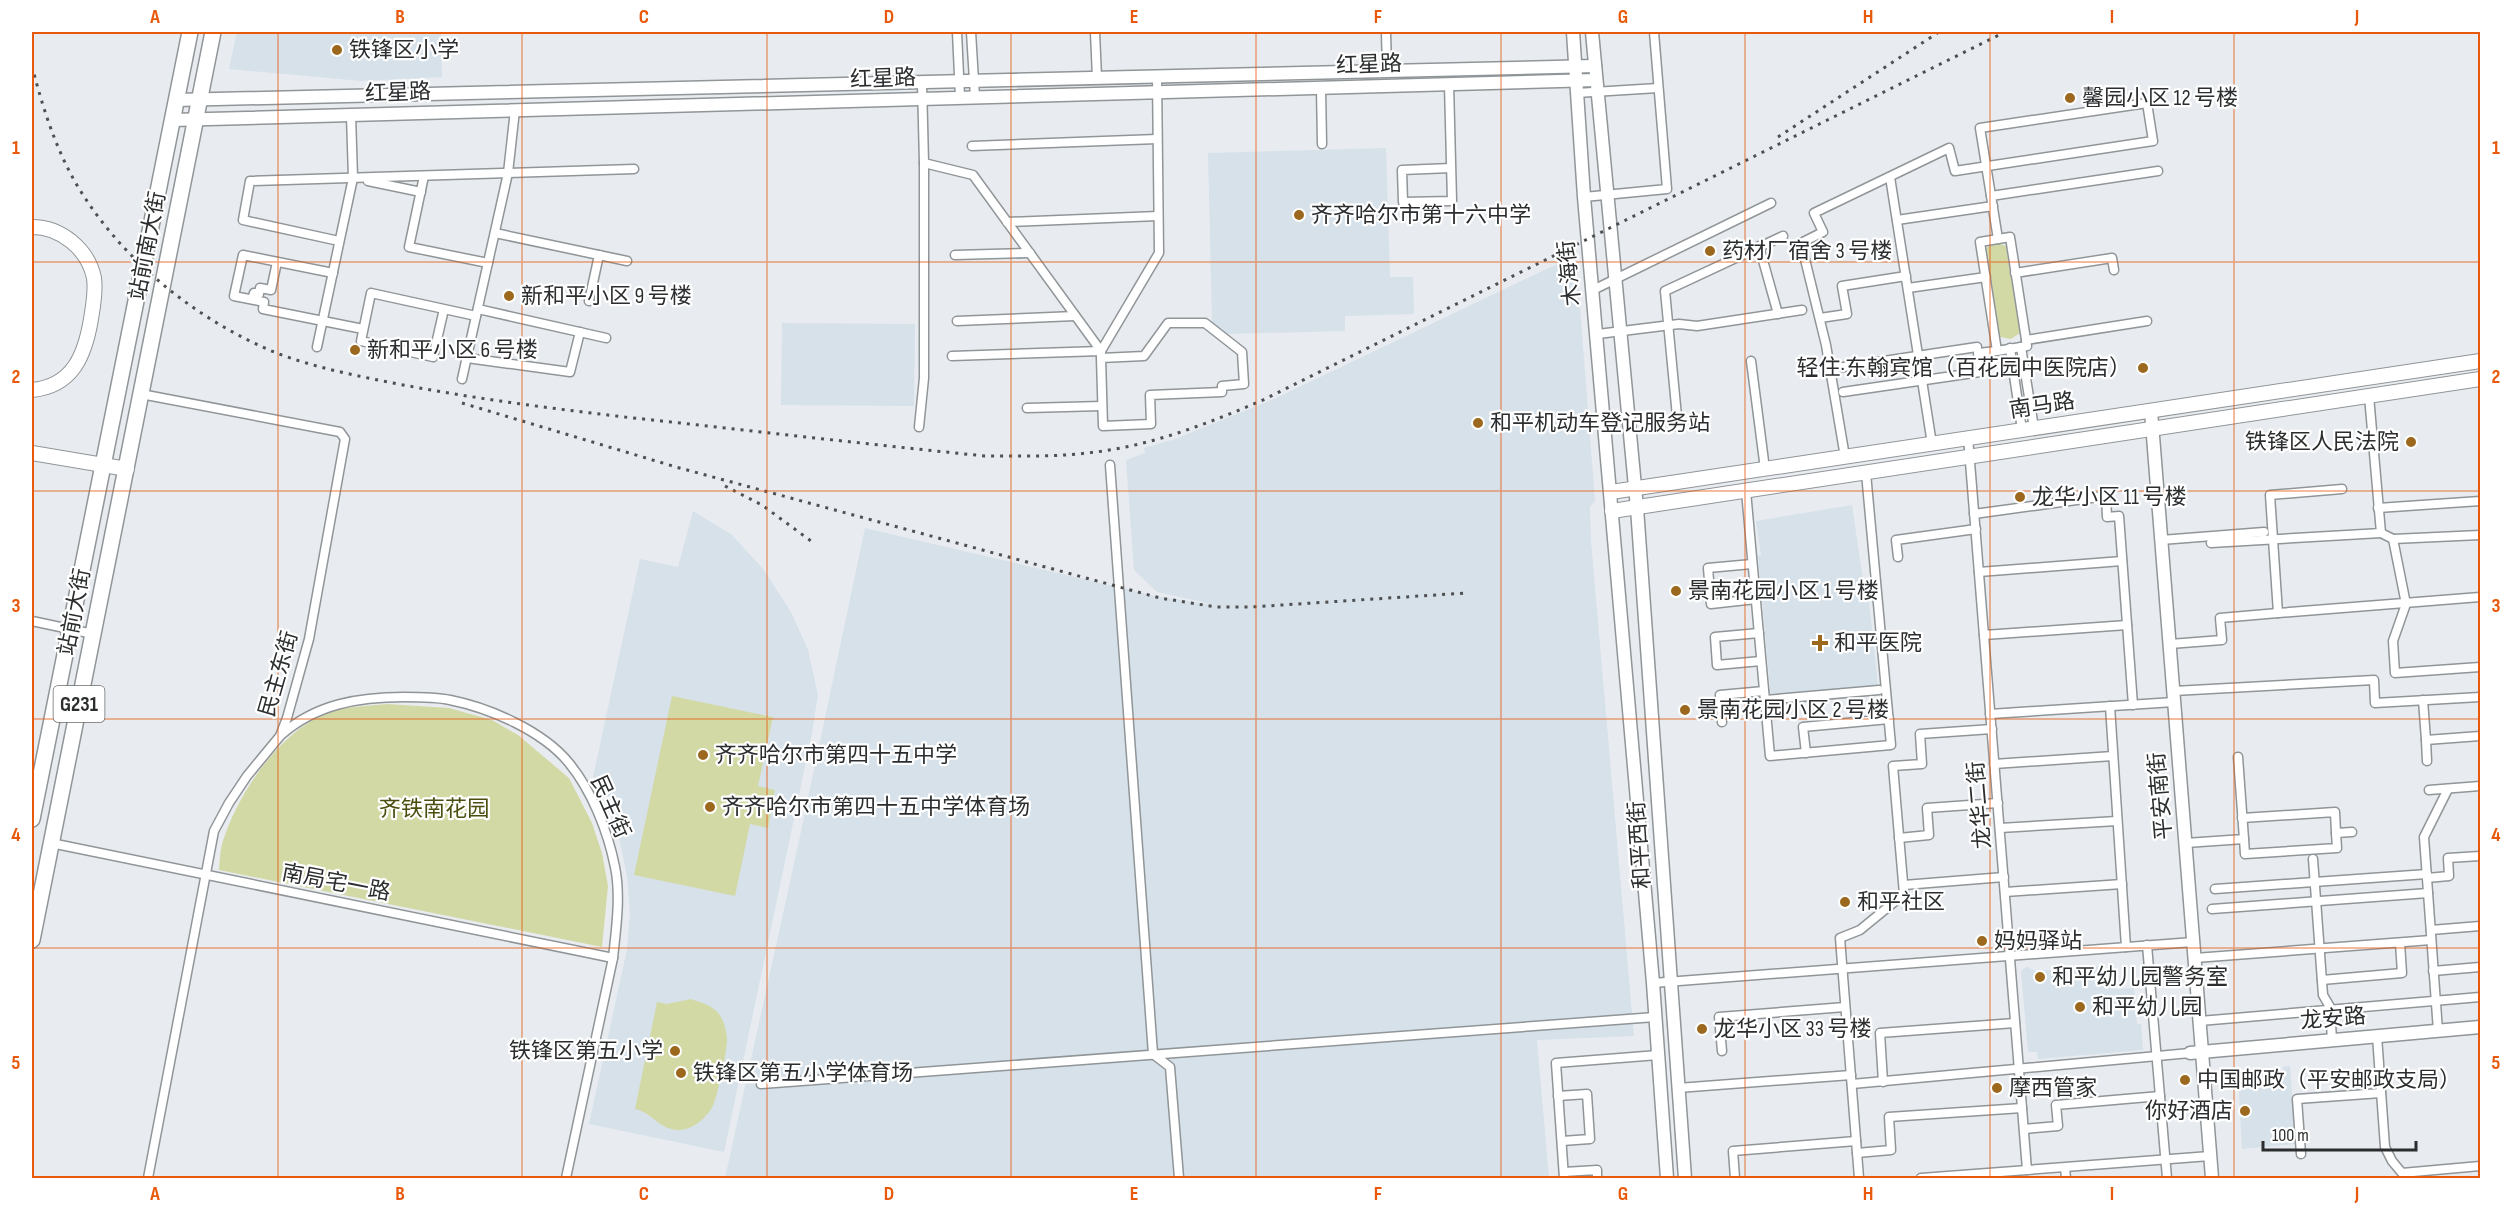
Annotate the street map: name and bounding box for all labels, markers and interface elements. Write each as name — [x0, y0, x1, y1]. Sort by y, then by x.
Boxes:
text: A — [149, 5, 160, 29]
text: B — [395, 5, 405, 29]
text: C — [639, 5, 649, 29]
text: D — [884, 5, 894, 29]
text: E — [1130, 5, 1138, 29]
text: F — [1374, 5, 1382, 29]
text: G — [1618, 5, 1628, 29]
text: H — [1863, 5, 1873, 29]
text: I — [2110, 5, 2114, 29]
text: J — [2354, 5, 2359, 29]
place label: 铁锋区小学 — [349, 37, 459, 64]
marker: 铁锋区小学 — [330, 43, 344, 57]
street label: 红星路 — [1336, 50, 1402, 80]
street label: 红星路 — [850, 64, 916, 94]
street label: 红星路 — [365, 78, 431, 108]
place label: 馨园小区 12 号楼 — [2082, 85, 2238, 112]
marker: 馨园小区 12 号楼 — [2063, 91, 2077, 105]
text: 1 — [12, 136, 20, 160]
text: 1 — [2492, 136, 2500, 160]
street label: 站前南大街 — [124, 189, 172, 303]
place label: 齐齐哈尔市第十六中学 — [1311, 202, 1531, 229]
marker: 齐齐哈尔市第十六中学 — [1292, 208, 1306, 222]
place label: 药材厂宿舍 3 号楼 — [1722, 238, 1892, 265]
street label: 木海街 — [1553, 239, 1587, 307]
marker: 药材厂宿舍 3 号楼 — [1703, 244, 1717, 258]
place label: 新和平小区 9 号楼 — [521, 283, 692, 310]
marker: 新和平小区 9 号楼 — [502, 289, 516, 303]
place label: 新和平小区 6 号楼 — [367, 337, 538, 364]
marker: 新和平小区 6 号楼 — [348, 343, 362, 357]
place label: 轻住·东翰宾馆（百花园中医院店） — [1797, 355, 2131, 382]
marker: 轻住·东翰宾馆（百花园中医院店） — [2136, 361, 2150, 375]
text: 2 — [12, 365, 20, 389]
text: 2 — [2492, 365, 2500, 389]
street label: 南马路 — [2007, 388, 2077, 424]
place label: 和平机动车登记服务站 — [1490, 410, 1710, 437]
marker: 和平机动车登记服务站 — [1471, 416, 1485, 430]
place label: 铁锋区人民法院 — [2245, 429, 2399, 456]
marker: 铁锋区人民法院 — [2404, 435, 2418, 449]
place label: 龙华小区 11 号楼 — [2032, 484, 2186, 511]
marker: 龙华小区 11 号楼 — [2013, 490, 2027, 504]
street label: 站前大街 — [53, 566, 97, 658]
place label: 景南花园小区 1 号楼 — [1688, 578, 1879, 605]
marker: 景南花园小区 1 号楼 — [1669, 584, 1683, 598]
text: 3 — [12, 594, 21, 618]
text: 3 — [2492, 594, 2501, 618]
street label: 民主东街 — [254, 628, 304, 720]
place label: 和平医院 — [1834, 630, 1922, 657]
marker: 和平医院 — [1811, 634, 1829, 652]
road number: G231 — [54, 686, 104, 722]
place label: 景南花园小区 2 号楼 — [1697, 697, 1889, 724]
marker: 景南花园小区 2 号楼 — [1678, 703, 1692, 717]
place label: 齐齐哈尔市第四十五中学 — [715, 742, 957, 769]
marker: 齐齐哈尔市第四十五中学 — [696, 748, 710, 762]
street label: 平安南街 — [2144, 751, 2178, 841]
street label: 龙华二街 — [1963, 760, 1997, 850]
street label: 民主街 — [584, 771, 636, 843]
place label: 齐齐哈尔市第四十五中学体育场 — [722, 794, 1030, 821]
park label: 齐铁南花园 — [379, 796, 489, 823]
marker: 齐齐哈尔市第四十五中学体育场 — [703, 800, 717, 814]
street label: 和平西街 — [1623, 800, 1657, 890]
text: 4 — [11, 823, 21, 847]
text: 4 — [2491, 823, 2501, 847]
street label: 南局宅一路 — [279, 859, 393, 907]
place label: 和平社区 — [1857, 889, 1945, 916]
marker: 和平社区 — [1838, 895, 1852, 909]
place label: 妈妈驿站 — [1994, 928, 2082, 955]
marker: 妈妈驿站 — [1975, 934, 1989, 948]
place label: 和平幼儿园警务室 — [2052, 964, 2228, 991]
marker: 和平幼儿园警务室 — [2033, 970, 2047, 984]
place label: 和平幼儿园 — [2092, 994, 2202, 1021]
marker: 和平幼儿园 — [2073, 1000, 2087, 1014]
street label: 龙安路 — [2299, 1003, 2367, 1035]
place label: 龙华小区 33 号楼 — [1714, 1016, 1871, 1043]
marker: 龙华小区 33 号楼 — [1695, 1022, 1709, 1036]
place label: 铁锋区第五小学 — [509, 1038, 663, 1065]
marker: 铁锋区第五小学 — [668, 1044, 682, 1058]
text: 5 — [12, 1051, 21, 1075]
text: 5 — [2492, 1051, 2501, 1075]
place label: 铁锋区第五小学体育场 — [693, 1060, 913, 1087]
marker: 铁锋区第五小学体育场 — [674, 1066, 688, 1080]
place label: 中国邮政（平安邮政支局） — [2197, 1067, 2461, 1094]
marker: 中国邮政（平安邮政支局） — [2178, 1073, 2192, 1087]
place label: 摩西管家 — [2009, 1075, 2097, 1102]
marker: 摩西管家 — [1990, 1081, 2004, 1095]
place label: 你好酒店 — [2145, 1098, 2233, 1125]
marker: 你好酒店 — [2238, 1104, 2252, 1118]
scale bar — [2263, 1114, 2416, 1152]
text: 100 m — [2272, 1125, 2309, 1146]
text: A — [149, 1182, 160, 1206]
text: B — [395, 1182, 405, 1206]
text: C — [639, 1182, 649, 1206]
text: D — [884, 1182, 894, 1206]
text: E — [1130, 1182, 1138, 1206]
text: F — [1374, 1182, 1382, 1206]
text: G — [1618, 1182, 1628, 1206]
text: H — [1863, 1182, 1873, 1206]
text: I — [2110, 1182, 2114, 1206]
text: J — [2354, 1182, 2359, 1206]

